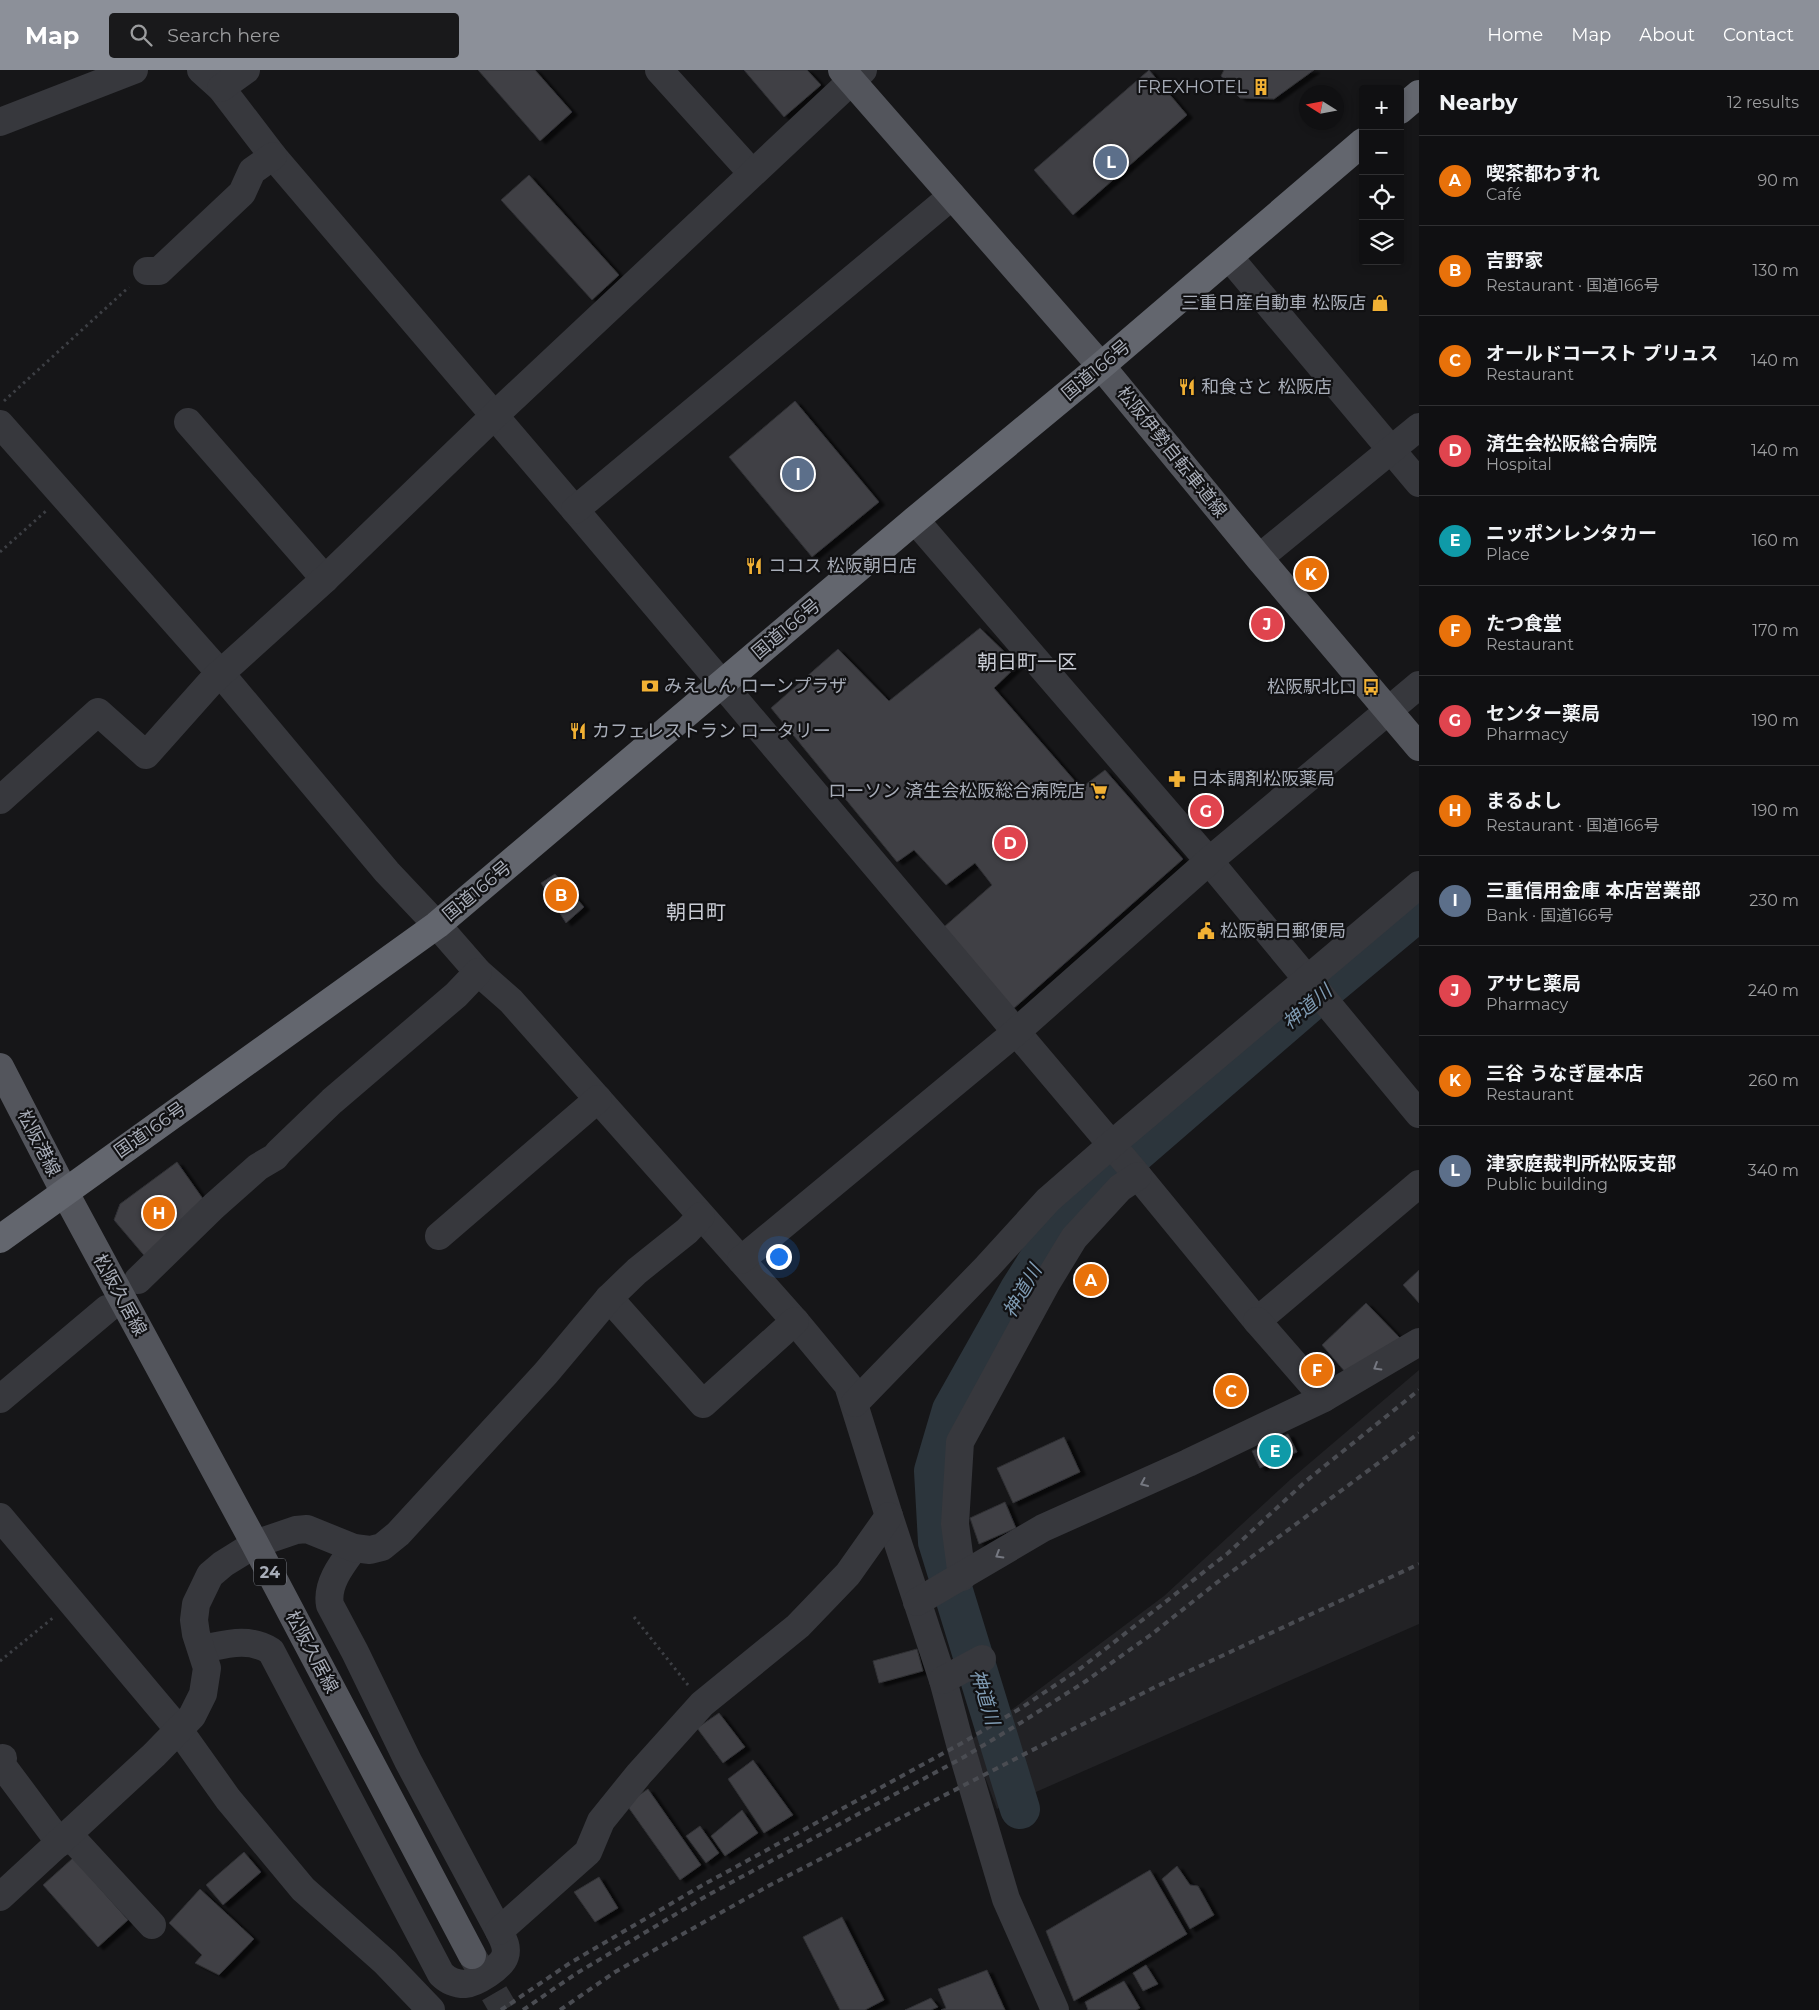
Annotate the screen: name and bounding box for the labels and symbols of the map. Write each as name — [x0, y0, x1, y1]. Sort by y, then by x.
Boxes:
place label: FREXHOTEL — [1137, 76, 1247, 98]
building icon: FREXHOTEL — [1251, 77, 1271, 97]
north arrow — [1299, 85, 1344, 130]
pin: L — [1095, 143, 1127, 181]
place label: 三重日産自動車 松阪店 — [1181, 292, 1366, 314]
shop icon: 三重日産自動車 松阪店 — [1370, 293, 1390, 313]
street label: 国道166号 — [1057, 335, 1135, 405]
place label: 和食さと 松阪店 — [1201, 376, 1332, 398]
restaurant icon: 和食さと 松阪店 — [1177, 377, 1197, 397]
street label: 松阪伊勢自転車道線 — [1112, 382, 1232, 522]
pin: I — [782, 455, 814, 493]
place label: ココス 松阪朝日店 — [768, 555, 917, 577]
pin: K — [1295, 555, 1327, 593]
restaurant icon: ココス 松阪朝日店 — [744, 556, 764, 576]
street label: 国道166号 — [747, 594, 825, 664]
pin: J — [1251, 605, 1283, 643]
district label: 朝日町一区 — [977, 650, 1077, 674]
place label: みえしん ローンプラザ — [664, 675, 847, 697]
bank icon: みえしん ローンプラザ — [640, 676, 660, 696]
place label: 松阪駅北口 — [1267, 676, 1357, 698]
bus stop icon: 松阪駅北口 — [1361, 677, 1381, 697]
place label: カフェレストラン ロータリー — [592, 720, 831, 742]
restaurant icon: カフェレストラン ロータリー — [568, 721, 588, 741]
place label: 日本調剤松阪薬局 — [1191, 768, 1335, 790]
pharmacy icon: 日本調剤松阪薬局 — [1167, 769, 1187, 789]
place label: ローソン 済生会松阪総合病院店 — [828, 780, 1085, 802]
supermarket icon: ローソン 済生会松阪総合病院店 — [1089, 781, 1109, 801]
pin: G — [1190, 792, 1222, 830]
pin: D — [994, 824, 1026, 862]
street label: 国道166号 — [438, 856, 516, 926]
pin: B — [545, 876, 577, 914]
district label: 朝日町 — [666, 900, 726, 924]
place label: 松阪朝日郵便局 — [1220, 920, 1346, 942]
public building icon: 松阪朝日郵便局 — [1196, 921, 1216, 941]
water label: 神道川 — [1278, 979, 1338, 1034]
street label: 国道166号 — [110, 1097, 190, 1163]
street label: 松阪港線 — [13, 1106, 65, 1180]
pin: H — [143, 1194, 175, 1232]
your location — [766, 1244, 792, 1270]
street label: 松阪久居線 — [89, 1250, 151, 1340]
water label: 神道川 — [998, 1259, 1047, 1321]
pin: A — [1075, 1261, 1107, 1299]
pin: F — [1301, 1351, 1333, 1389]
one-way arrow — [1373, 1360, 1382, 1370]
pin: C — [1215, 1372, 1247, 1410]
pin: E — [1259, 1432, 1291, 1470]
one-way arrow — [1140, 1476, 1149, 1487]
one-way arrow — [995, 1548, 1004, 1558]
road number: 24 — [254, 1558, 286, 1585]
street label: 松阪久居線 — [281, 1607, 343, 1697]
water label: 神道川 — [966, 1666, 1005, 1730]

